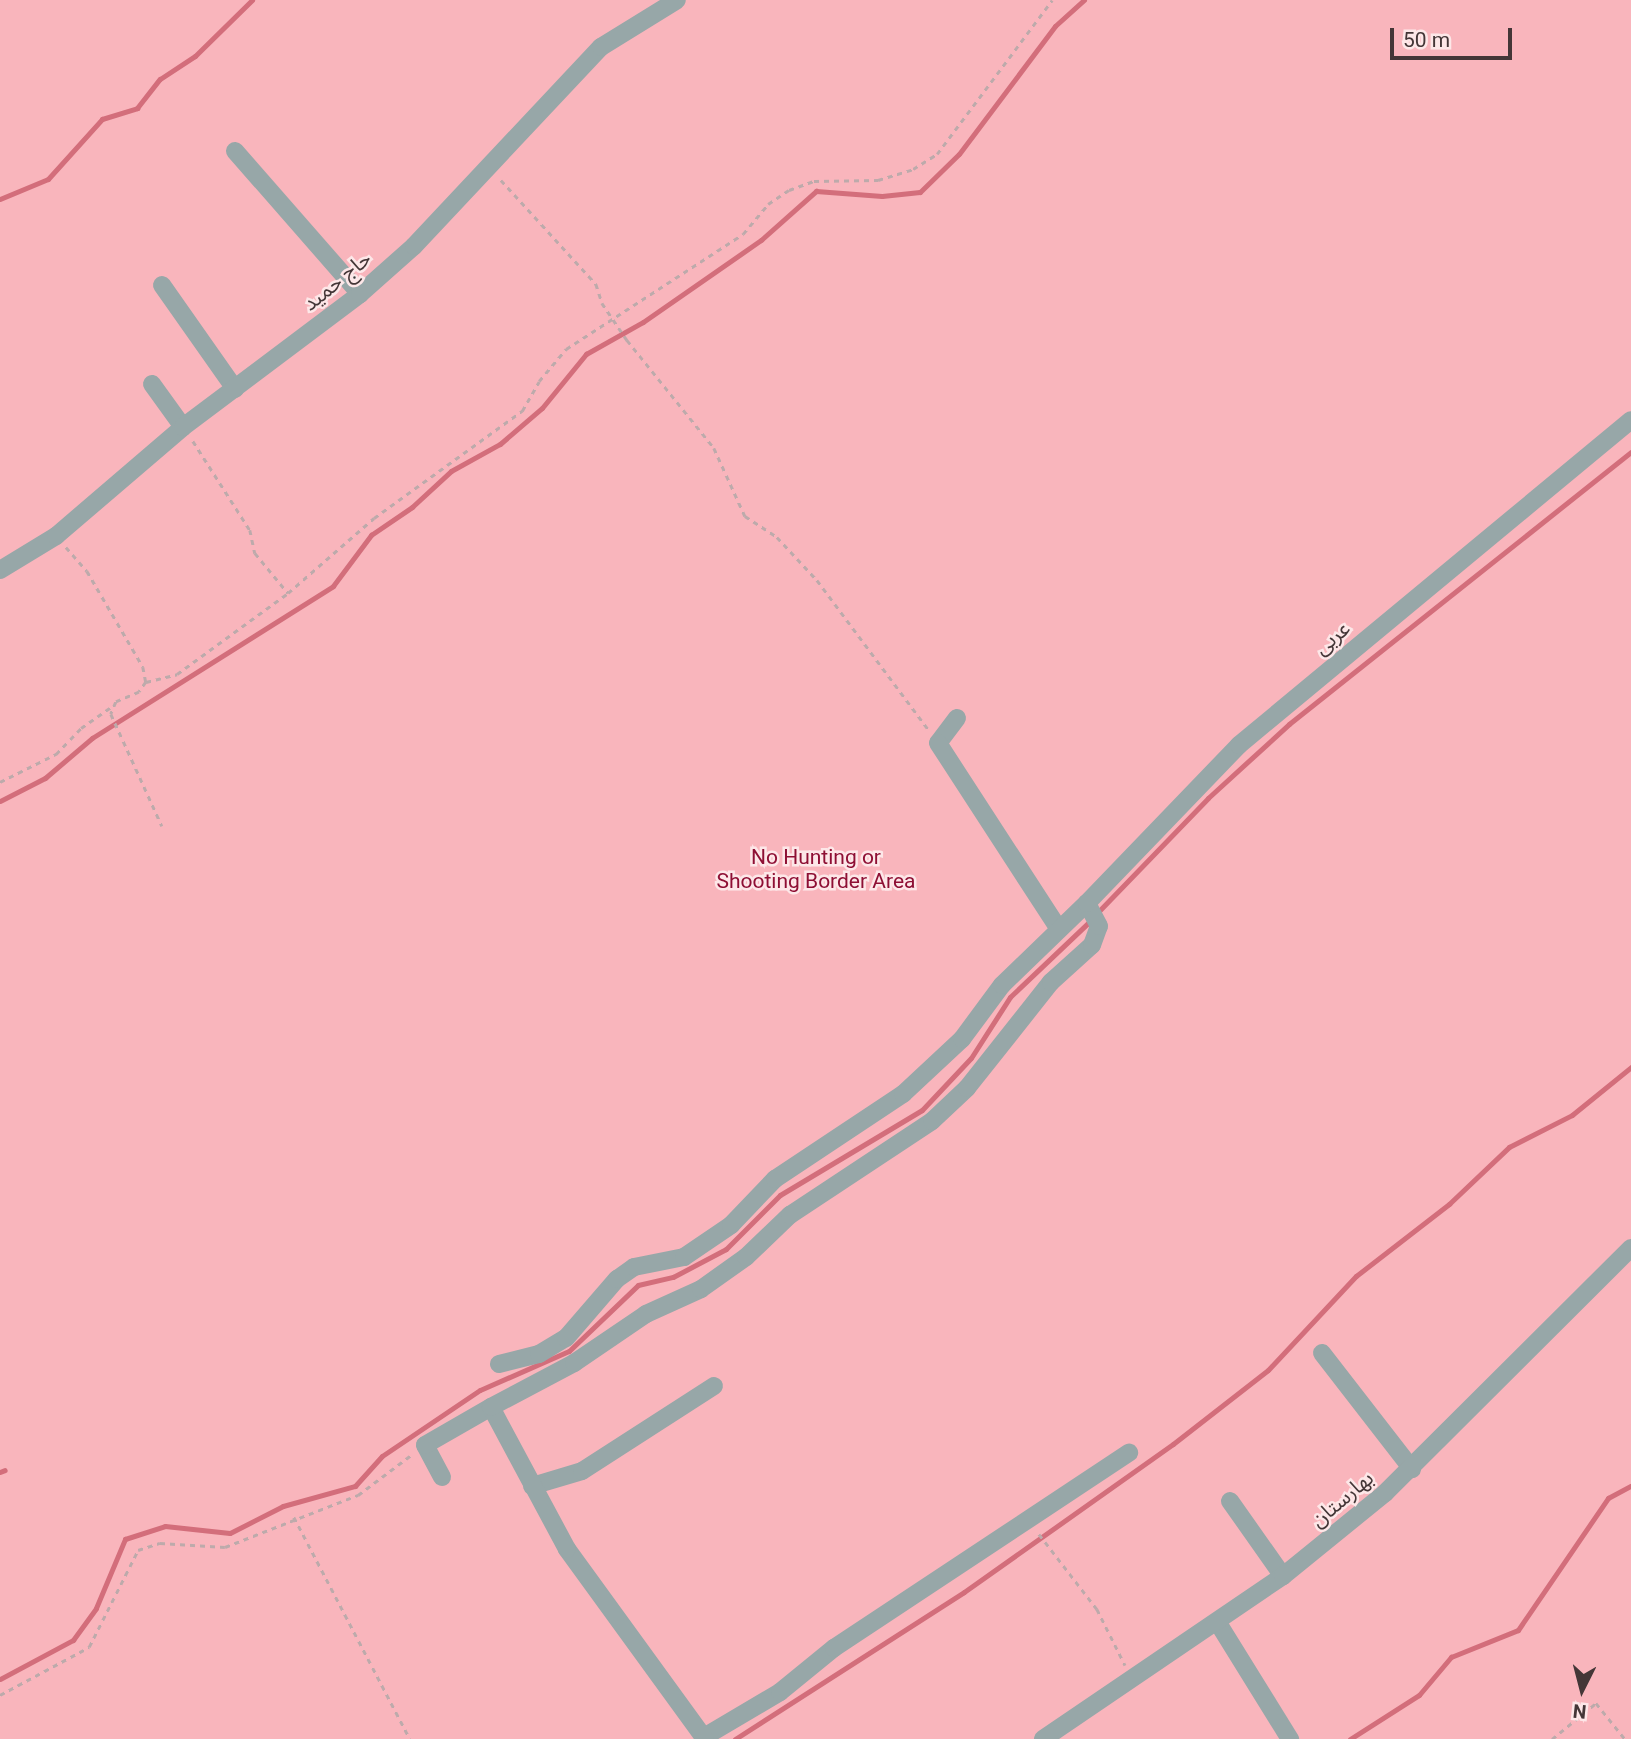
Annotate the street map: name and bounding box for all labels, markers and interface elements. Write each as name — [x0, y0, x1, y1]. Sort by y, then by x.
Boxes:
scale bar — [1393, 14, 1516, 58]
text: 50 m — [1403, 28, 1450, 52]
street label: حاج حمید — [298, 246, 376, 316]
street label: عربی — [1309, 616, 1355, 660]
park label: No Hunting or Shooting Border Area — [716, 844, 916, 894]
street label: بهارستان — [1305, 1465, 1379, 1533]
north arrow — [1547, 1655, 1617, 1725]
text: N — [1572, 1699, 1588, 1724]

